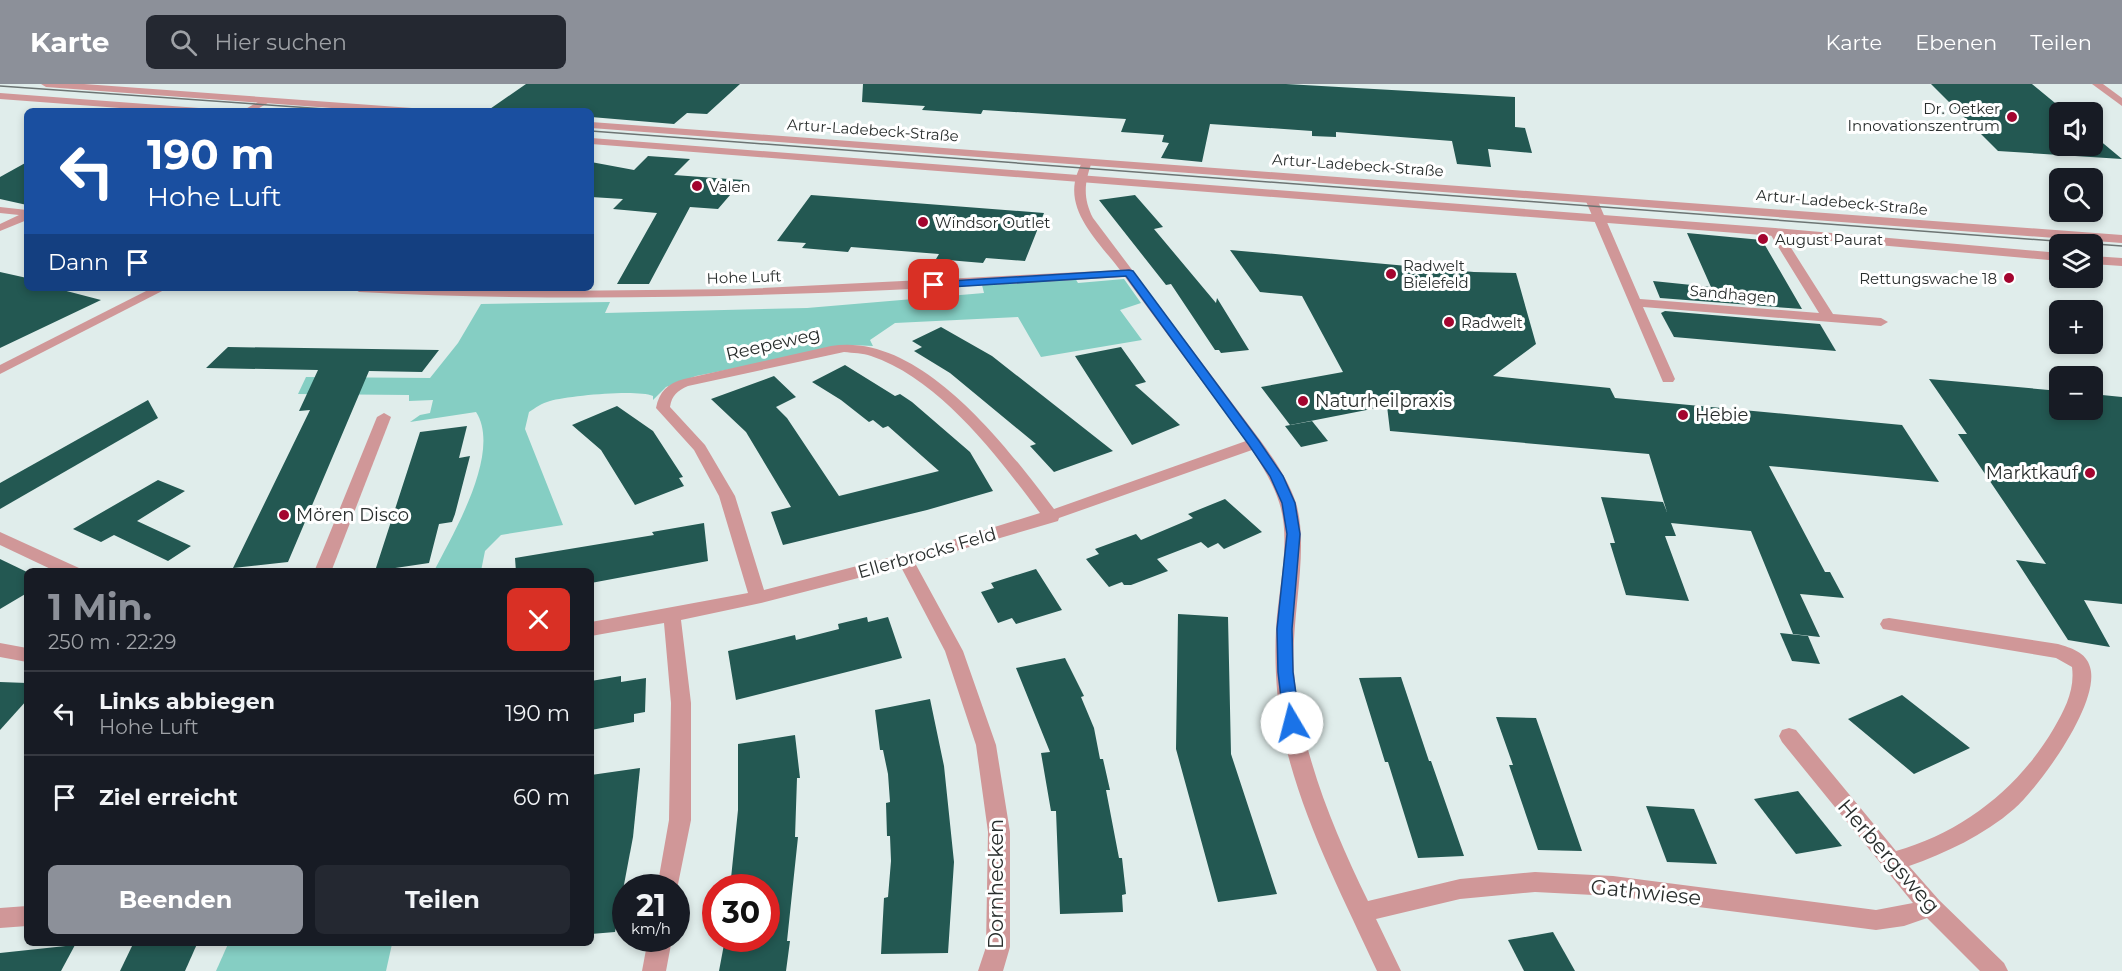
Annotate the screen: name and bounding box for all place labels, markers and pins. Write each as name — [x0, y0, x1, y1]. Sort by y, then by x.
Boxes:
place label: Dr. Oetker Innovationszentrum — [1847, 99, 2000, 135]
marker: Dr. Oetker Innovationszentrum — [2005, 110, 2019, 124]
place label: Valen — [709, 177, 751, 196]
marker: Valen — [690, 179, 704, 193]
place label: Windsor Outlet — [935, 213, 1050, 232]
marker: Windsor Outlet — [916, 215, 930, 229]
place label: August Paurat — [1775, 230, 1883, 249]
marker: August Paurat — [1756, 232, 1770, 246]
place label: Radwelt Bielefeld — [1403, 256, 1469, 292]
pin — [908, 259, 959, 310]
marker: Radwelt Bielefeld — [1384, 267, 1398, 281]
place label: Rettungswache 18 — [1859, 269, 1997, 288]
marker: Rettungswache 18 — [2002, 271, 2016, 285]
place label: Radwelt — [1461, 313, 1523, 332]
marker: Radwelt — [1442, 315, 1456, 329]
place label: Naturheilpraxis — [1315, 390, 1452, 412]
marker: Naturheilpraxis — [1296, 394, 1310, 408]
place label: Hebie — [1695, 404, 1749, 426]
marker: Hebie — [1676, 408, 1690, 422]
place label: Marktkauf — [1986, 462, 2079, 484]
marker: Marktkauf — [2083, 466, 2097, 480]
place label: Mören Disco — [296, 504, 409, 526]
marker: Mören Disco — [277, 508, 291, 522]

